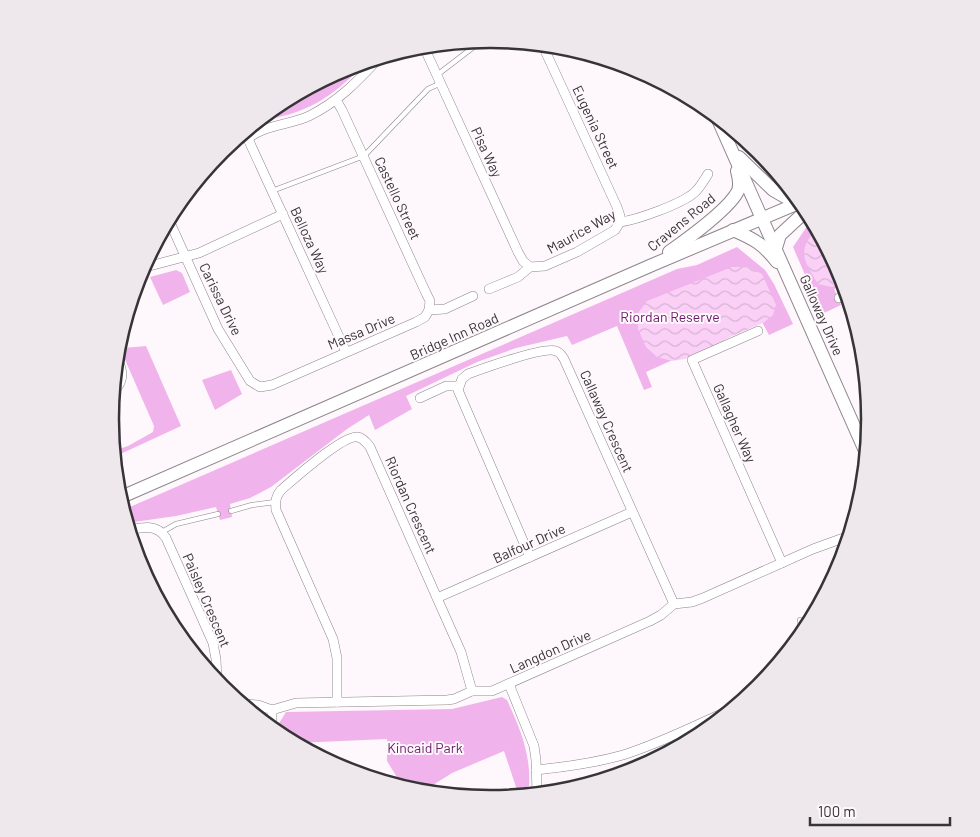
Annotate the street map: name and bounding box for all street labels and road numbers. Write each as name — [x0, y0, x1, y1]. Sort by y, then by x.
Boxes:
street label: Eugenia Street — [569, 83, 623, 171]
street label: Pisa Way — [468, 124, 506, 180]
street label: Castello Street — [371, 154, 425, 242]
street label: Cravens Road — [644, 189, 718, 255]
street label: Belloza Way — [287, 204, 333, 277]
street label: Maurice Way — [544, 205, 619, 257]
street label: Carissa Drive — [196, 260, 246, 338]
street label: Galloway Drive — [797, 272, 847, 358]
street label: Massa Drive — [325, 309, 397, 353]
street label: Bridge Inn Road — [407, 309, 501, 363]
street label: Callaway Crescent — [577, 367, 637, 475]
street label: Gallagher Way — [710, 381, 760, 466]
street label: Riordan Crescent — [382, 454, 440, 556]
street label: Balfour Drive — [490, 519, 568, 567]
street label: Paisley Crescent — [180, 550, 234, 650]
street label: Langdon Drive — [507, 626, 593, 676]

